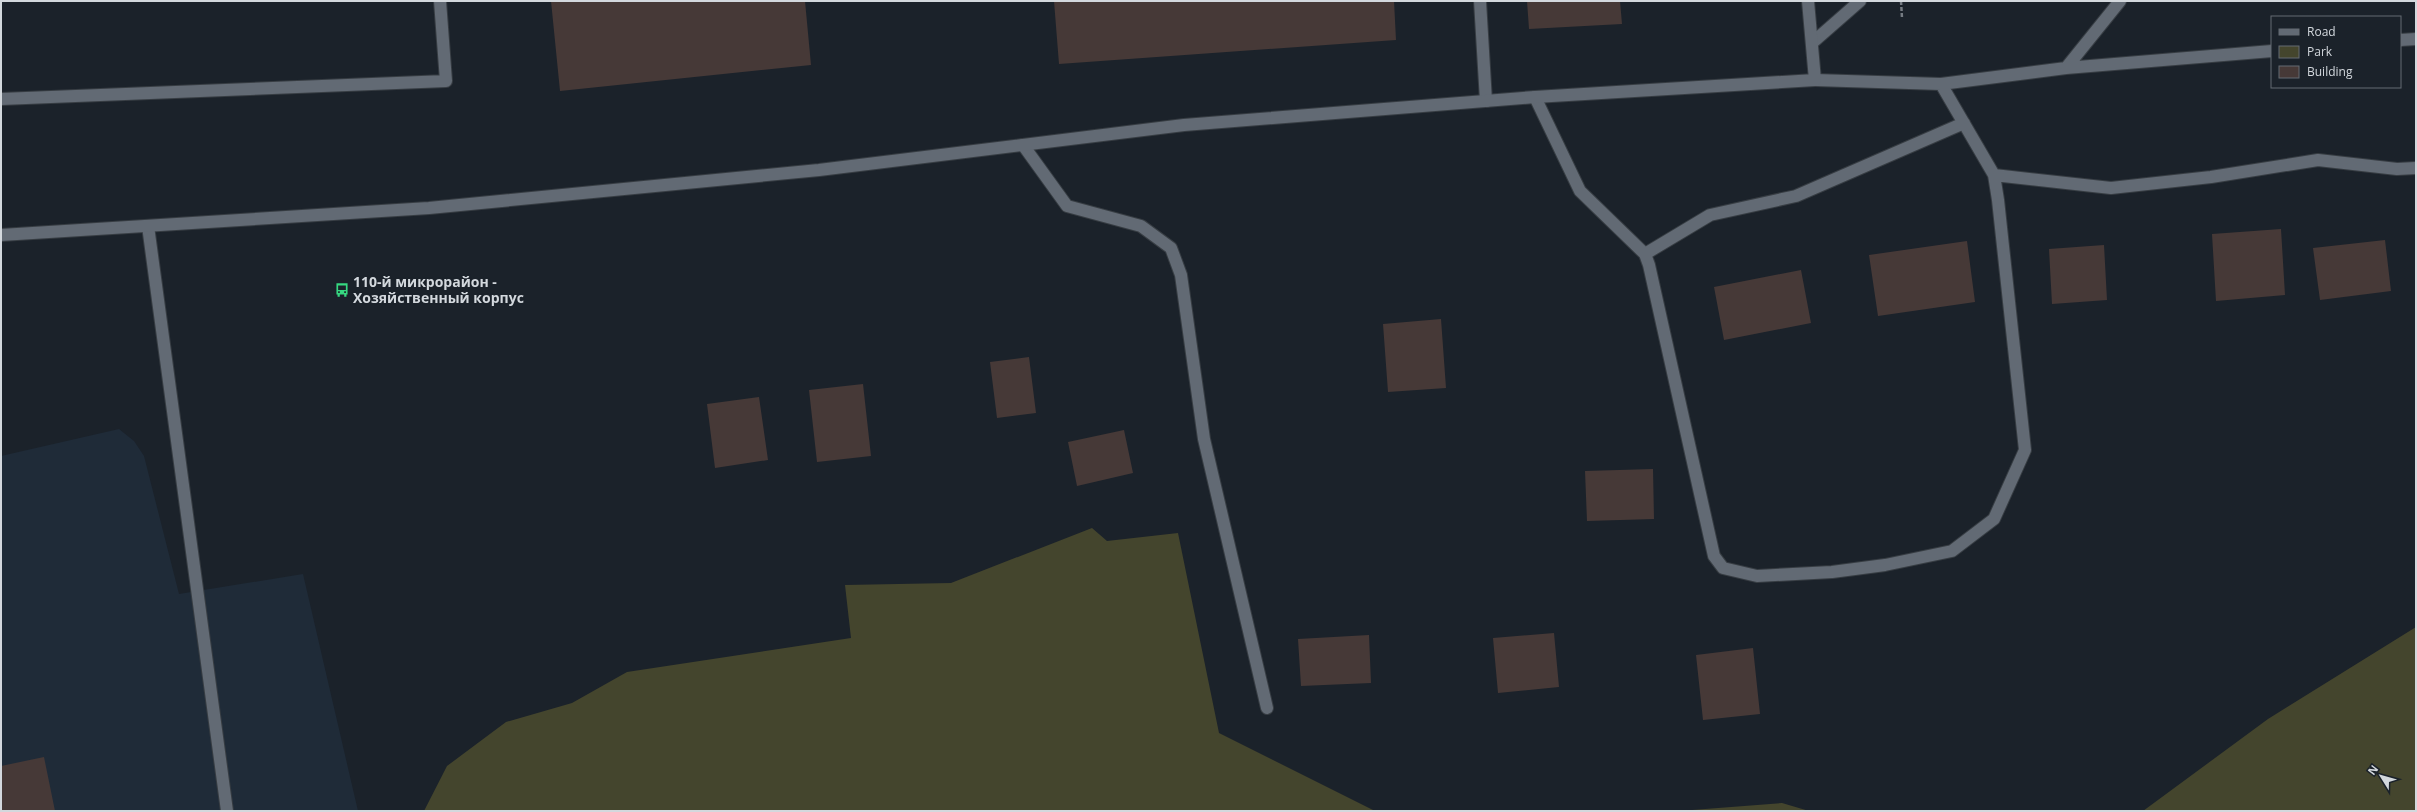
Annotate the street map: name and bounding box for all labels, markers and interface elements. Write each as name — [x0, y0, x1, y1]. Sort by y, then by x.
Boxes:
legend — [2271, 16, 2401, 88]
text: Road — [2307, 23, 2336, 40]
text: Park — [2307, 43, 2333, 60]
text: Building — [2307, 63, 2353, 80]
place label: 110-й микрорайон - Хозяйственный корпус — [353, 272, 524, 307]
bus stop icon: 110-й микрорайон - Хозяйственный корпус — [334, 282, 350, 298]
north arrow — [2361, 756, 2401, 796]
text: N — [2364, 762, 2381, 778]

